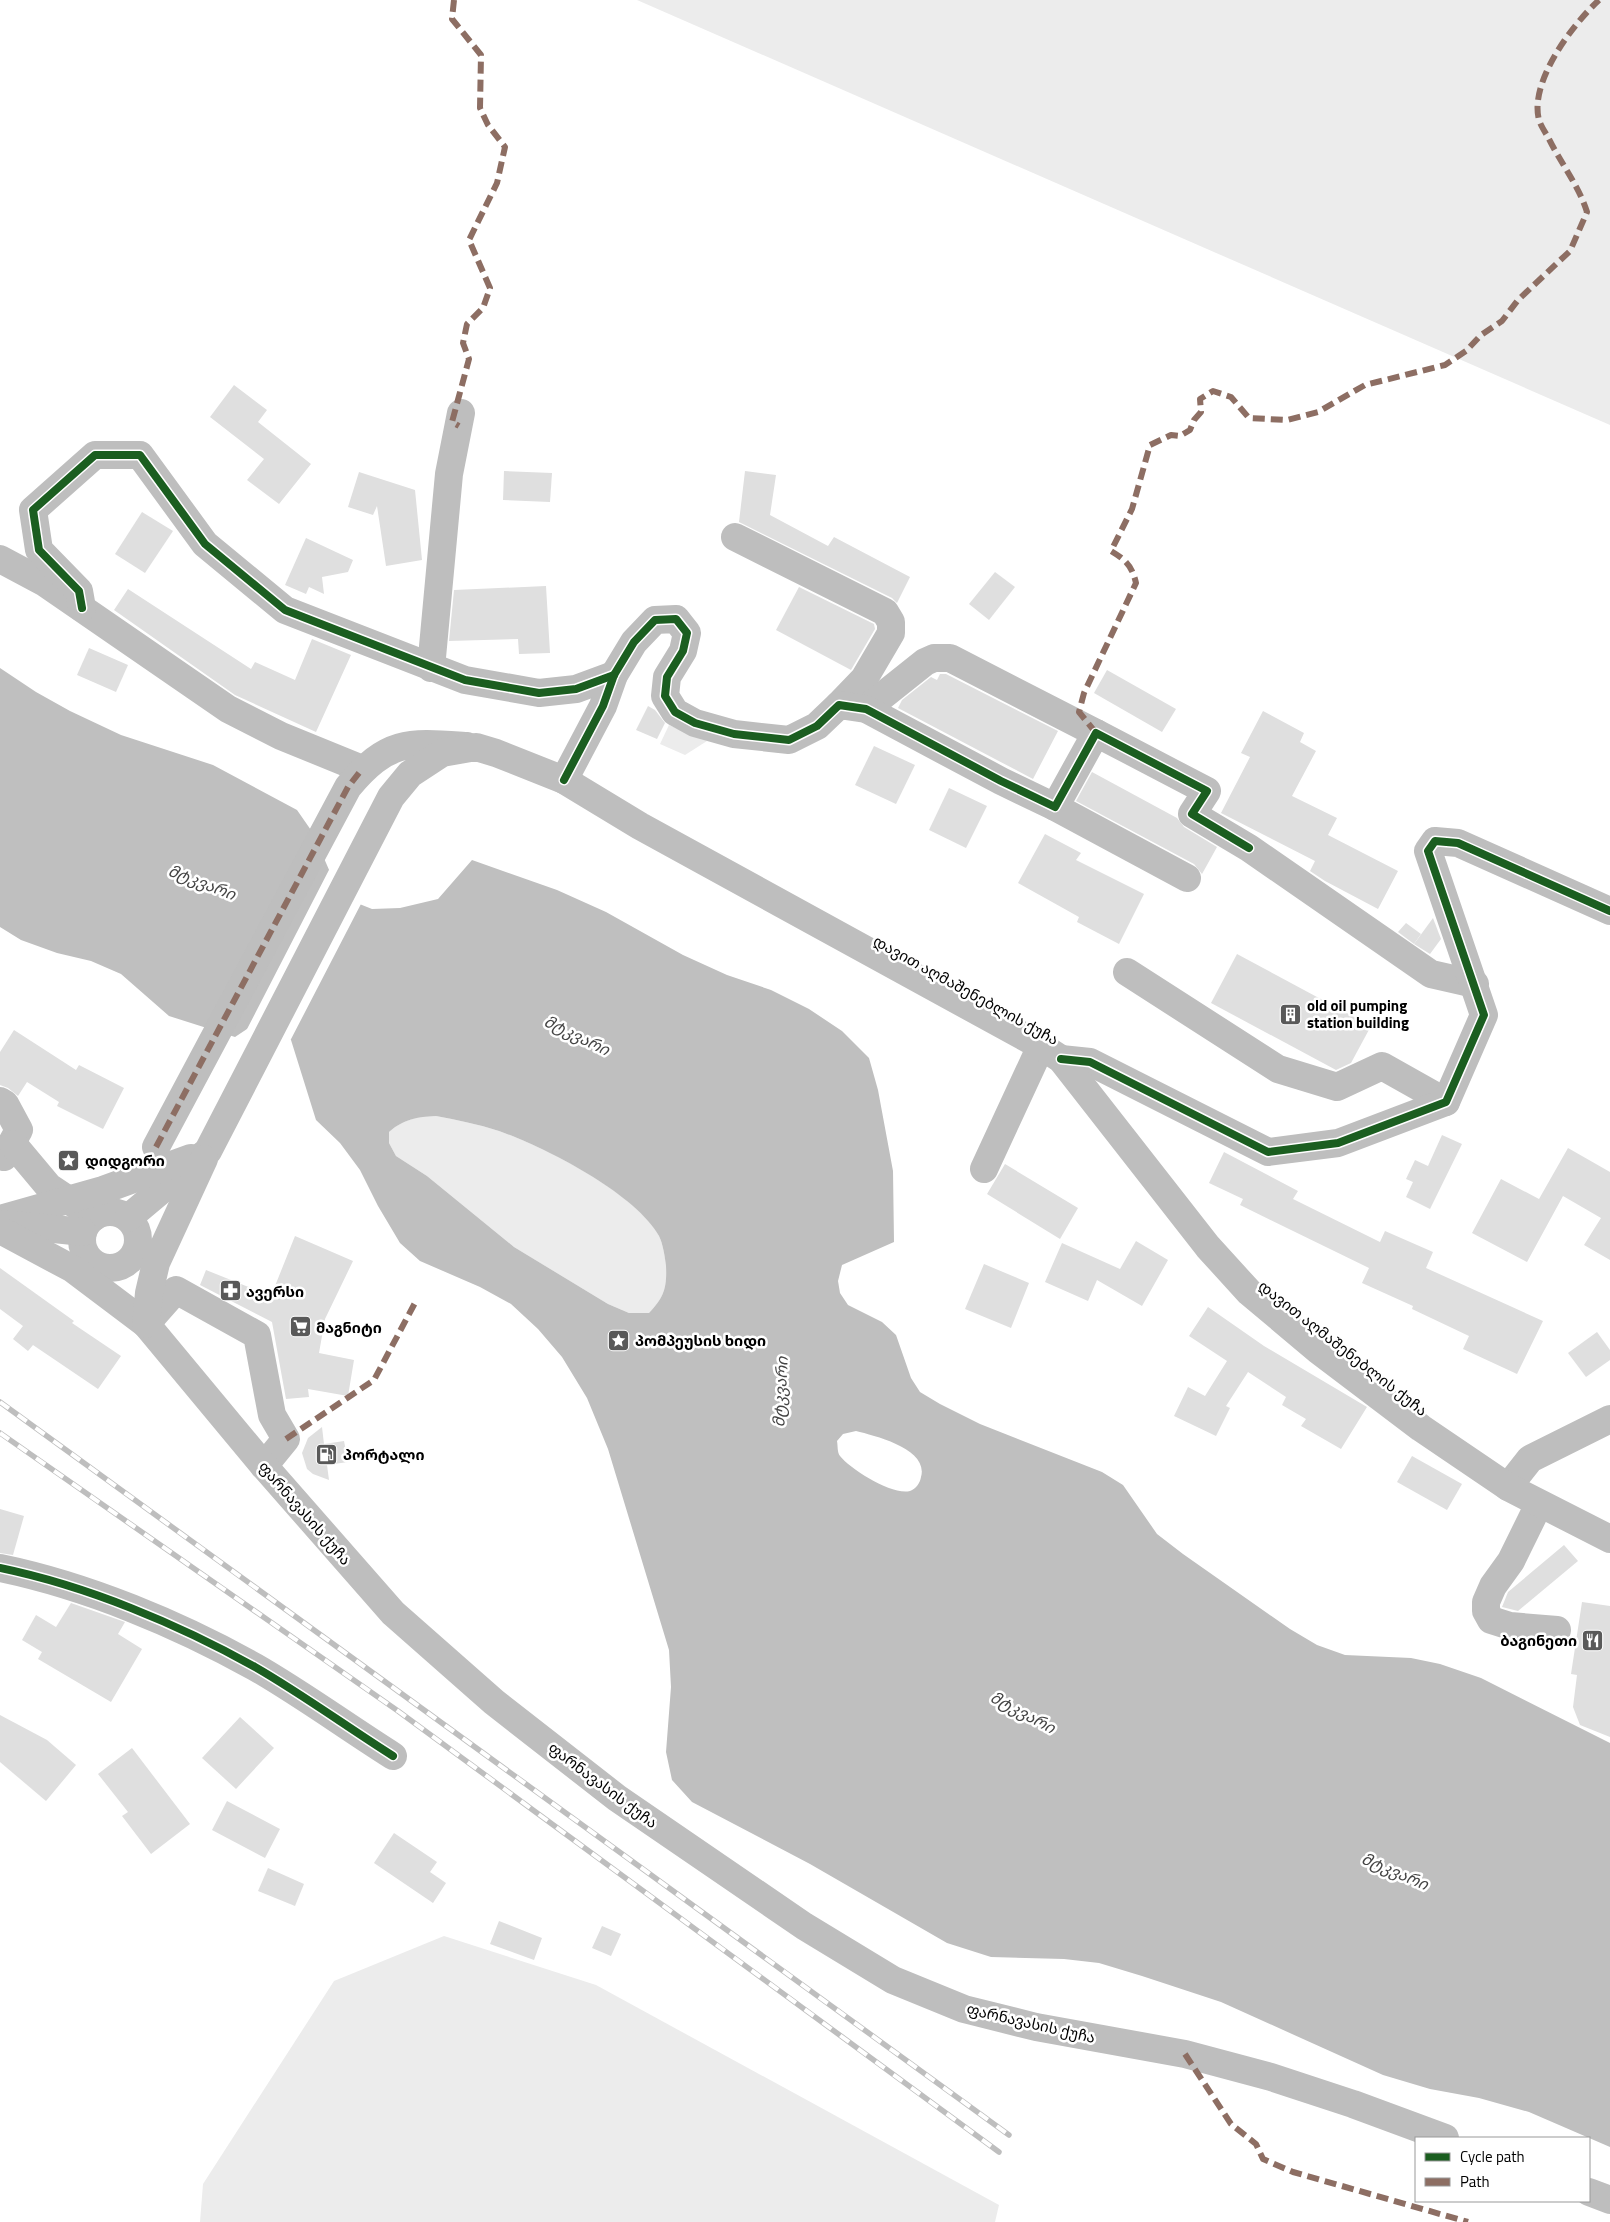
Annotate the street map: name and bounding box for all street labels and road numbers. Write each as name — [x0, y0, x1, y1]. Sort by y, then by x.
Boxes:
street label: დავით აღმაშენებლის ქუჩა — [869, 929, 1063, 1051]
street label: დავით აღმაშენებლის ქუჩა — [1254, 1275, 1432, 1421]
street label: ფარნავასის ქუჩა — [253, 1456, 357, 1570]
street label: ფარნავასის ქუჩა — [544, 1736, 662, 1834]
street label: ფარნავასის ქუჩა — [964, 1997, 1098, 2049]

